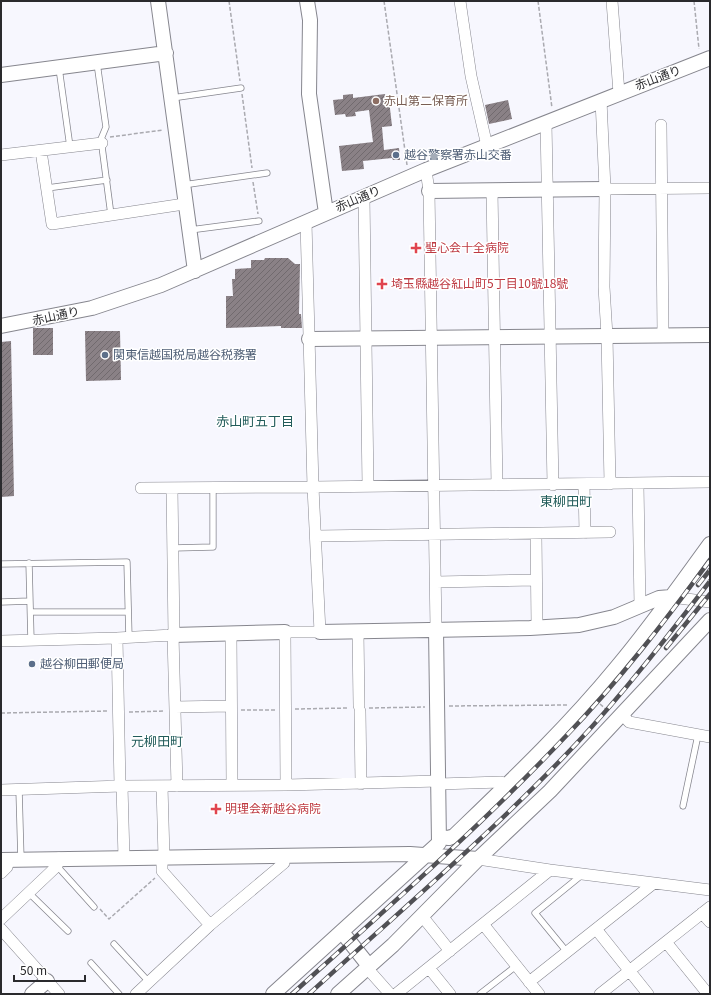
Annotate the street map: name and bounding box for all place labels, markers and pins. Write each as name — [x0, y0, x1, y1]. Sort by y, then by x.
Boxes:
place label: 赤山第二保育所 — [384, 91, 468, 108]
marker: 赤山第二保育所 — [371, 96, 381, 106]
place label: 越谷警察署赤山交番 — [404, 145, 512, 162]
marker: 越谷警察署赤山交番 — [391, 150, 401, 160]
place label: 聖心会十全病院 — [425, 238, 509, 255]
marker: 聖心会十全病院 — [410, 242, 422, 254]
place label: 埼玉縣越谷紅山町5丁目10號18號 — [391, 274, 568, 291]
marker: 埼玉縣越谷紅山町5丁目10號18號 — [376, 278, 388, 290]
place label: 関東信越国税局越谷税務署 — [113, 345, 257, 362]
marker: 関東信越国税局越谷税務署 — [100, 350, 110, 360]
place label: 越谷柳田郵便局 — [40, 654, 124, 671]
marker: 越谷柳田郵便局 — [27, 659, 37, 669]
place label: 明理会新越谷病院 — [225, 799, 321, 816]
marker: 明理会新越谷病院 — [210, 803, 222, 815]

